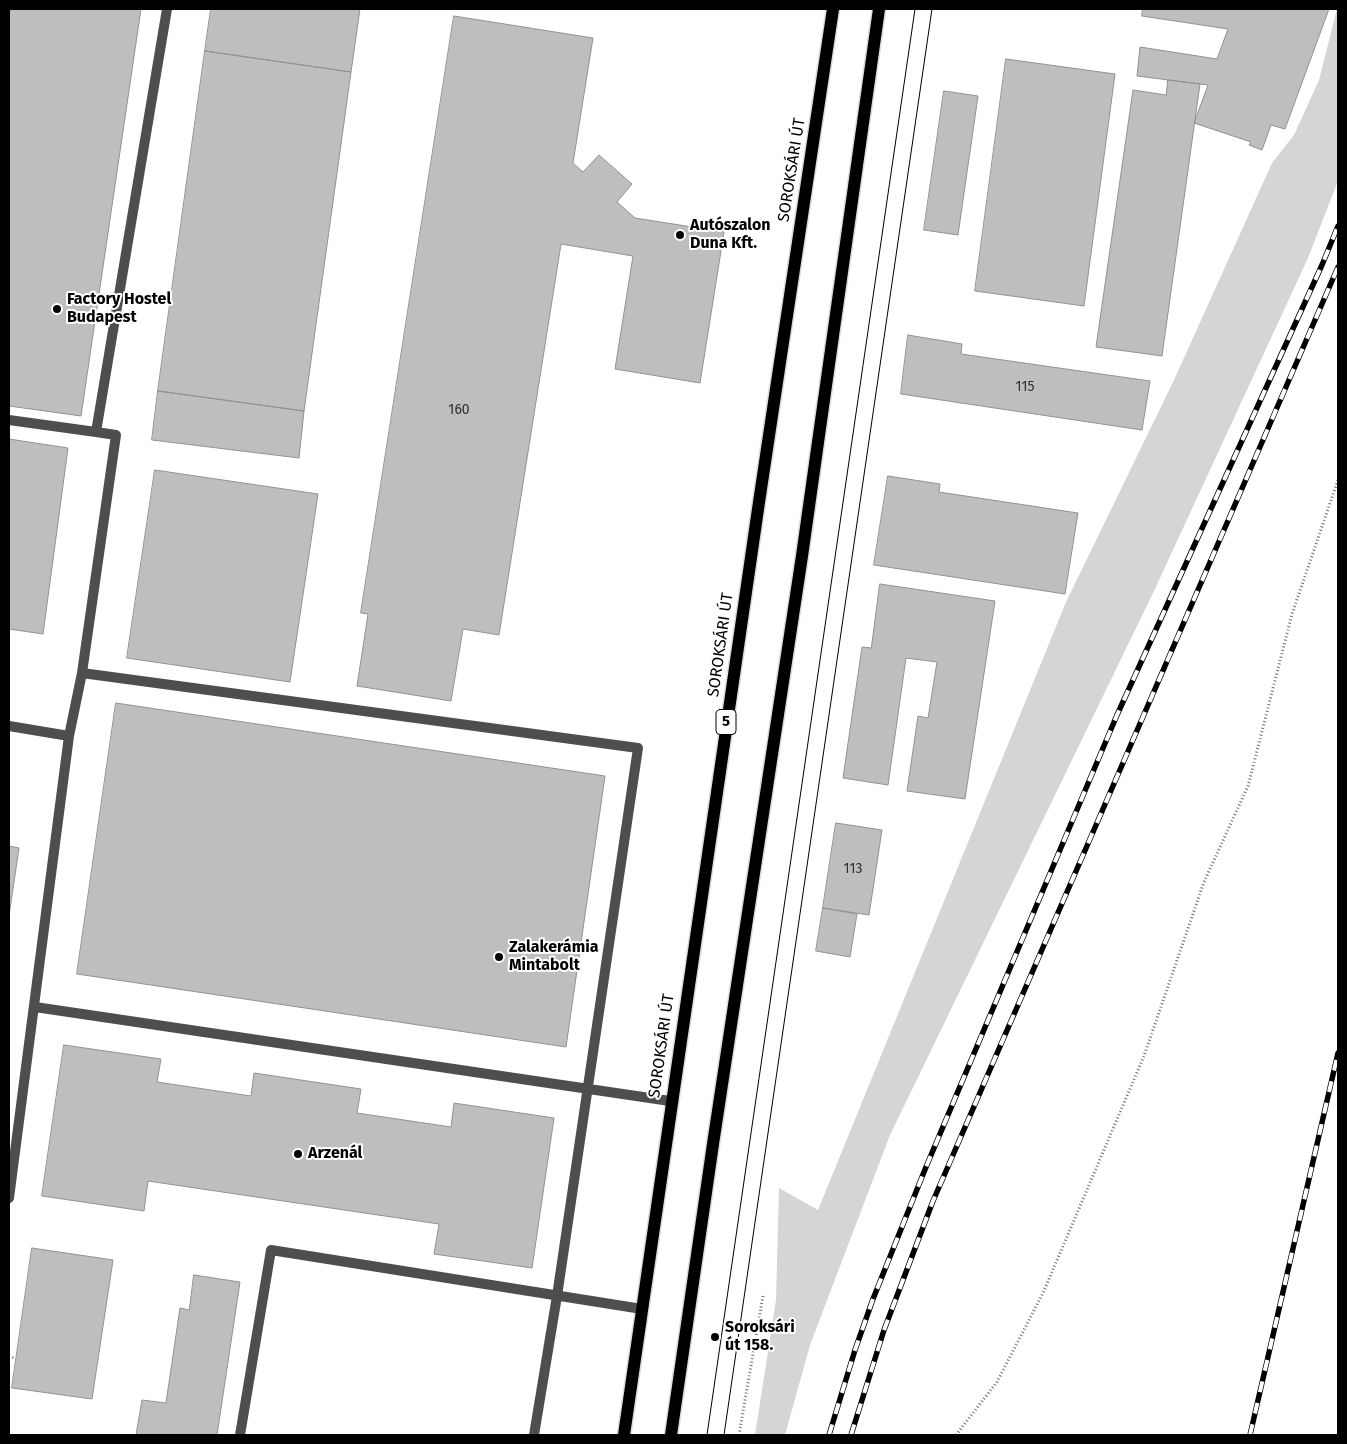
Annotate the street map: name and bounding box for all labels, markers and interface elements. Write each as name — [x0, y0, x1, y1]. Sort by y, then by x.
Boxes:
street label: SOROKSÁRI ÚT — [774, 117, 810, 223]
place label: Autószalon Duna Kft. — [690, 216, 771, 254]
marker: Autószalon Duna Kft. — [674, 229, 686, 241]
place label: Factory Hostel Budapest — [67, 290, 171, 328]
marker: Factory Hostel Budapest — [51, 303, 63, 315]
house number: 115 — [1016, 379, 1034, 395]
house number: 160 — [448, 402, 470, 418]
street label: SOROKSÁRI ÚT — [704, 592, 738, 698]
road number: 5 — [716, 710, 736, 734]
house number: 113 — [844, 861, 862, 877]
place label: Zalakerámia Mintabolt — [509, 938, 598, 976]
marker: Zalakerámia Mintabolt — [493, 951, 505, 963]
street label: SOROKSÁRI ÚT — [645, 993, 679, 1099]
place label: Arzenál — [308, 1144, 362, 1164]
marker: Arzenál — [292, 1148, 304, 1160]
place label: Soroksári út 158. — [725, 1318, 795, 1356]
marker: Soroksári út 158. — [709, 1331, 721, 1343]

